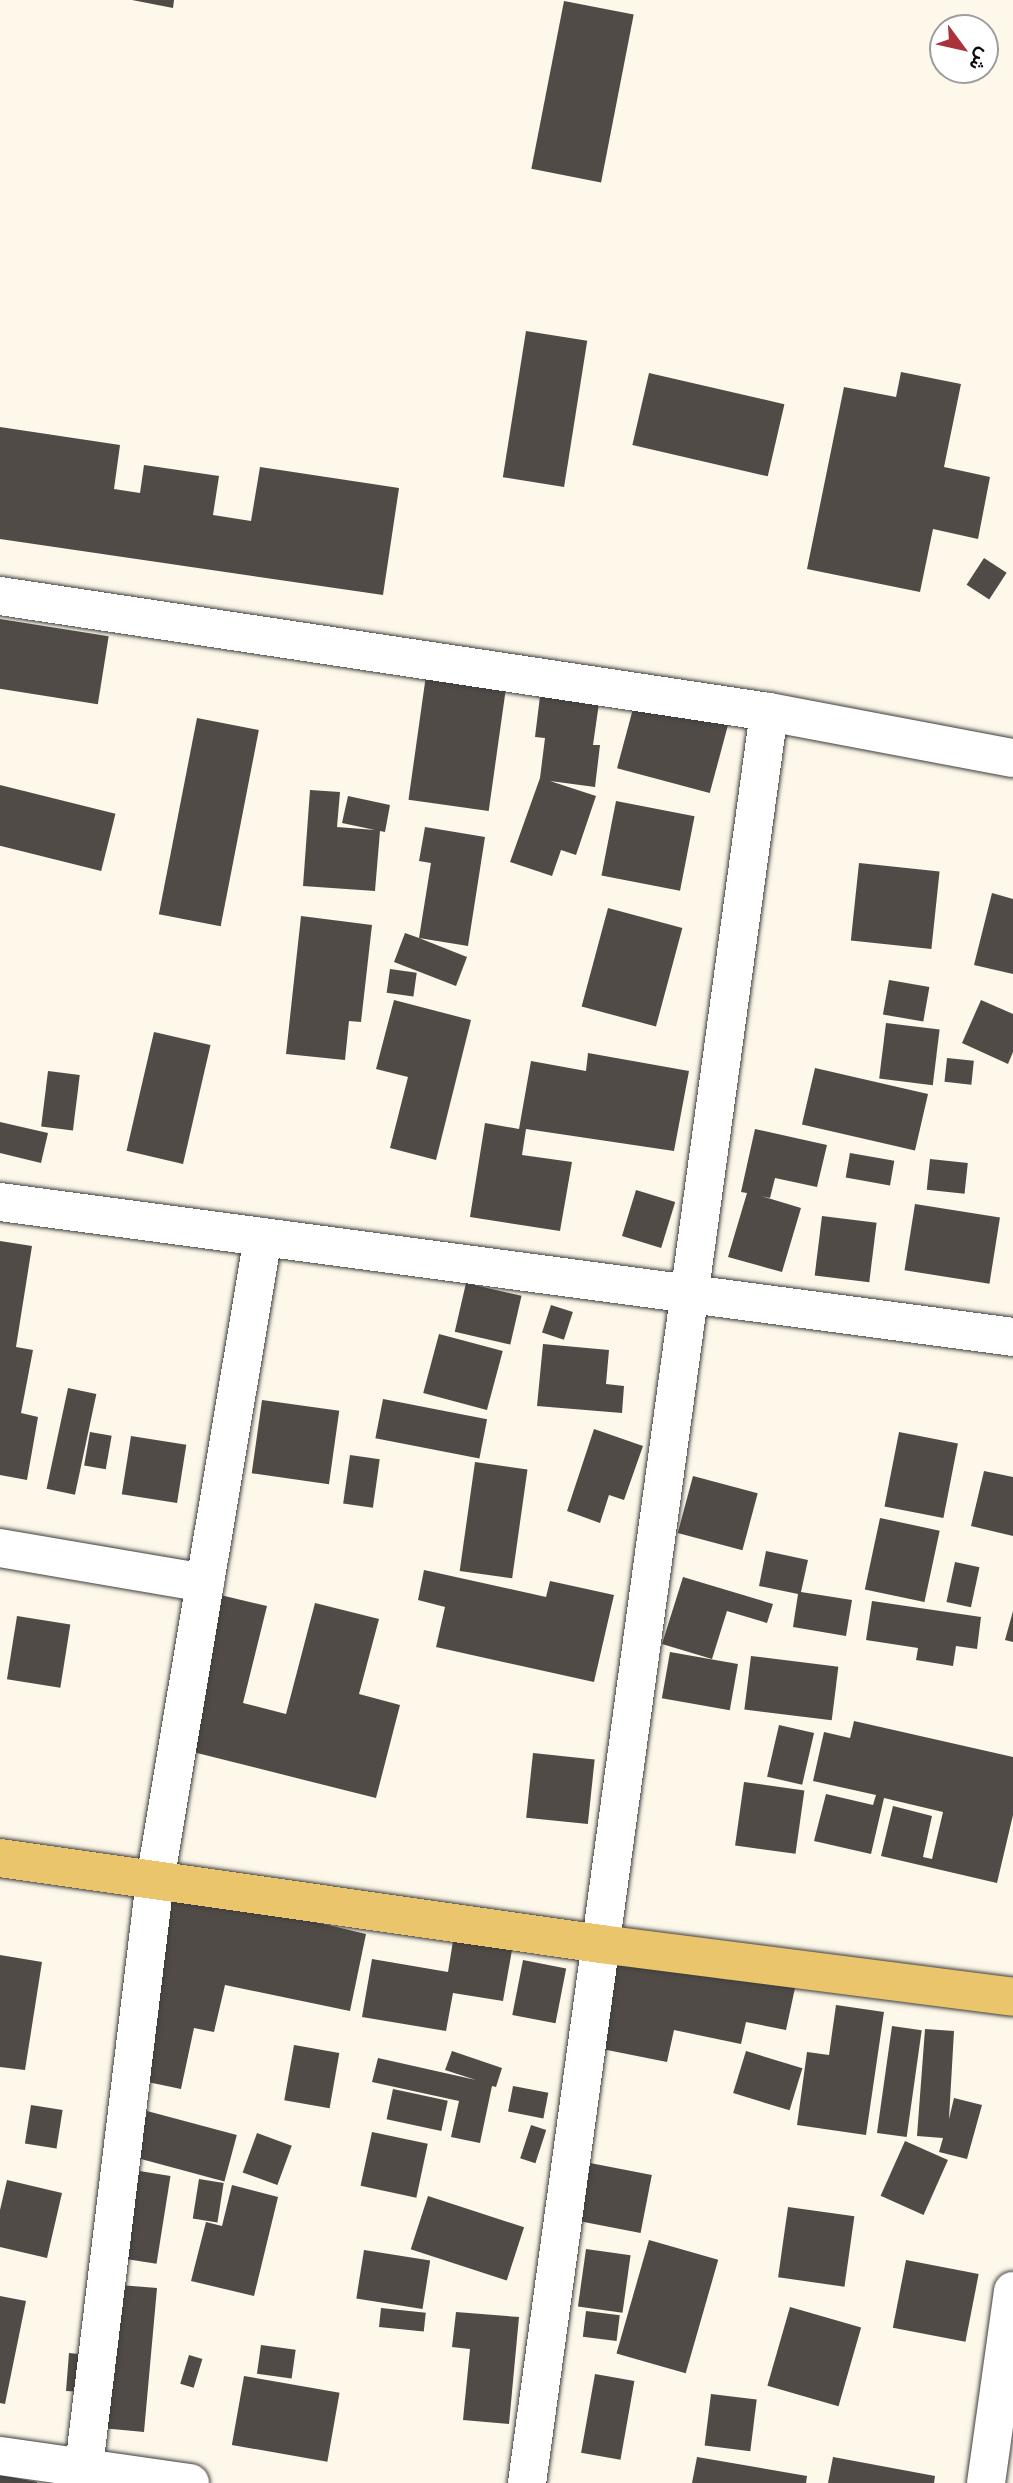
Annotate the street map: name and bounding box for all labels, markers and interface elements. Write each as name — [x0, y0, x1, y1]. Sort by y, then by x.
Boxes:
north arrow — [929, 14, 999, 84]
text: ش — [965, 44, 995, 75]

